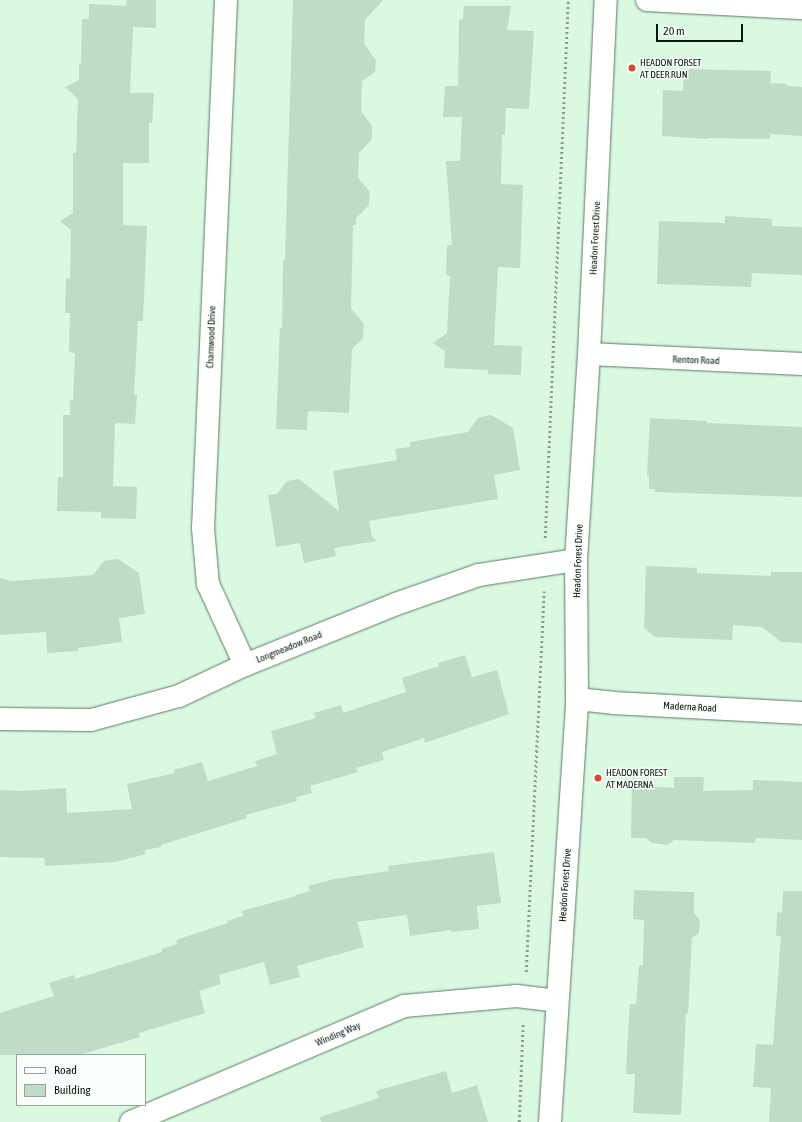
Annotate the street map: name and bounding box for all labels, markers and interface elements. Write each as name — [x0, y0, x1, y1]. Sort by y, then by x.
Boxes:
scale bar — [658, 16, 745, 42]
text: 20 m — [663, 24, 685, 38]
place label: HEADON FORSET AT DEER RUN — [640, 56, 701, 80]
marker: HEADON FORSET AT DEER RUN — [627, 63, 637, 73]
street label: Headon Forest Drive — [587, 201, 603, 275]
street label: Charnwood Drive — [204, 306, 218, 368]
street label: Renton Road — [672, 353, 720, 367]
street label: Headon Forest Drive — [571, 524, 585, 598]
street label: Longmeadow Road — [254, 628, 324, 666]
street label: Maderna Road — [663, 700, 717, 714]
place label: HEADON FOREST AT MADERNA — [606, 766, 667, 790]
marker: HEADON FOREST AT MADERNA — [593, 773, 603, 783]
street label: Headon Forest Drive — [556, 848, 574, 922]
street label: Winding Way — [314, 1019, 362, 1049]
legend — [16, 1054, 146, 1106]
text: Road — [54, 1063, 77, 1077]
text: Building — [54, 1083, 91, 1097]

